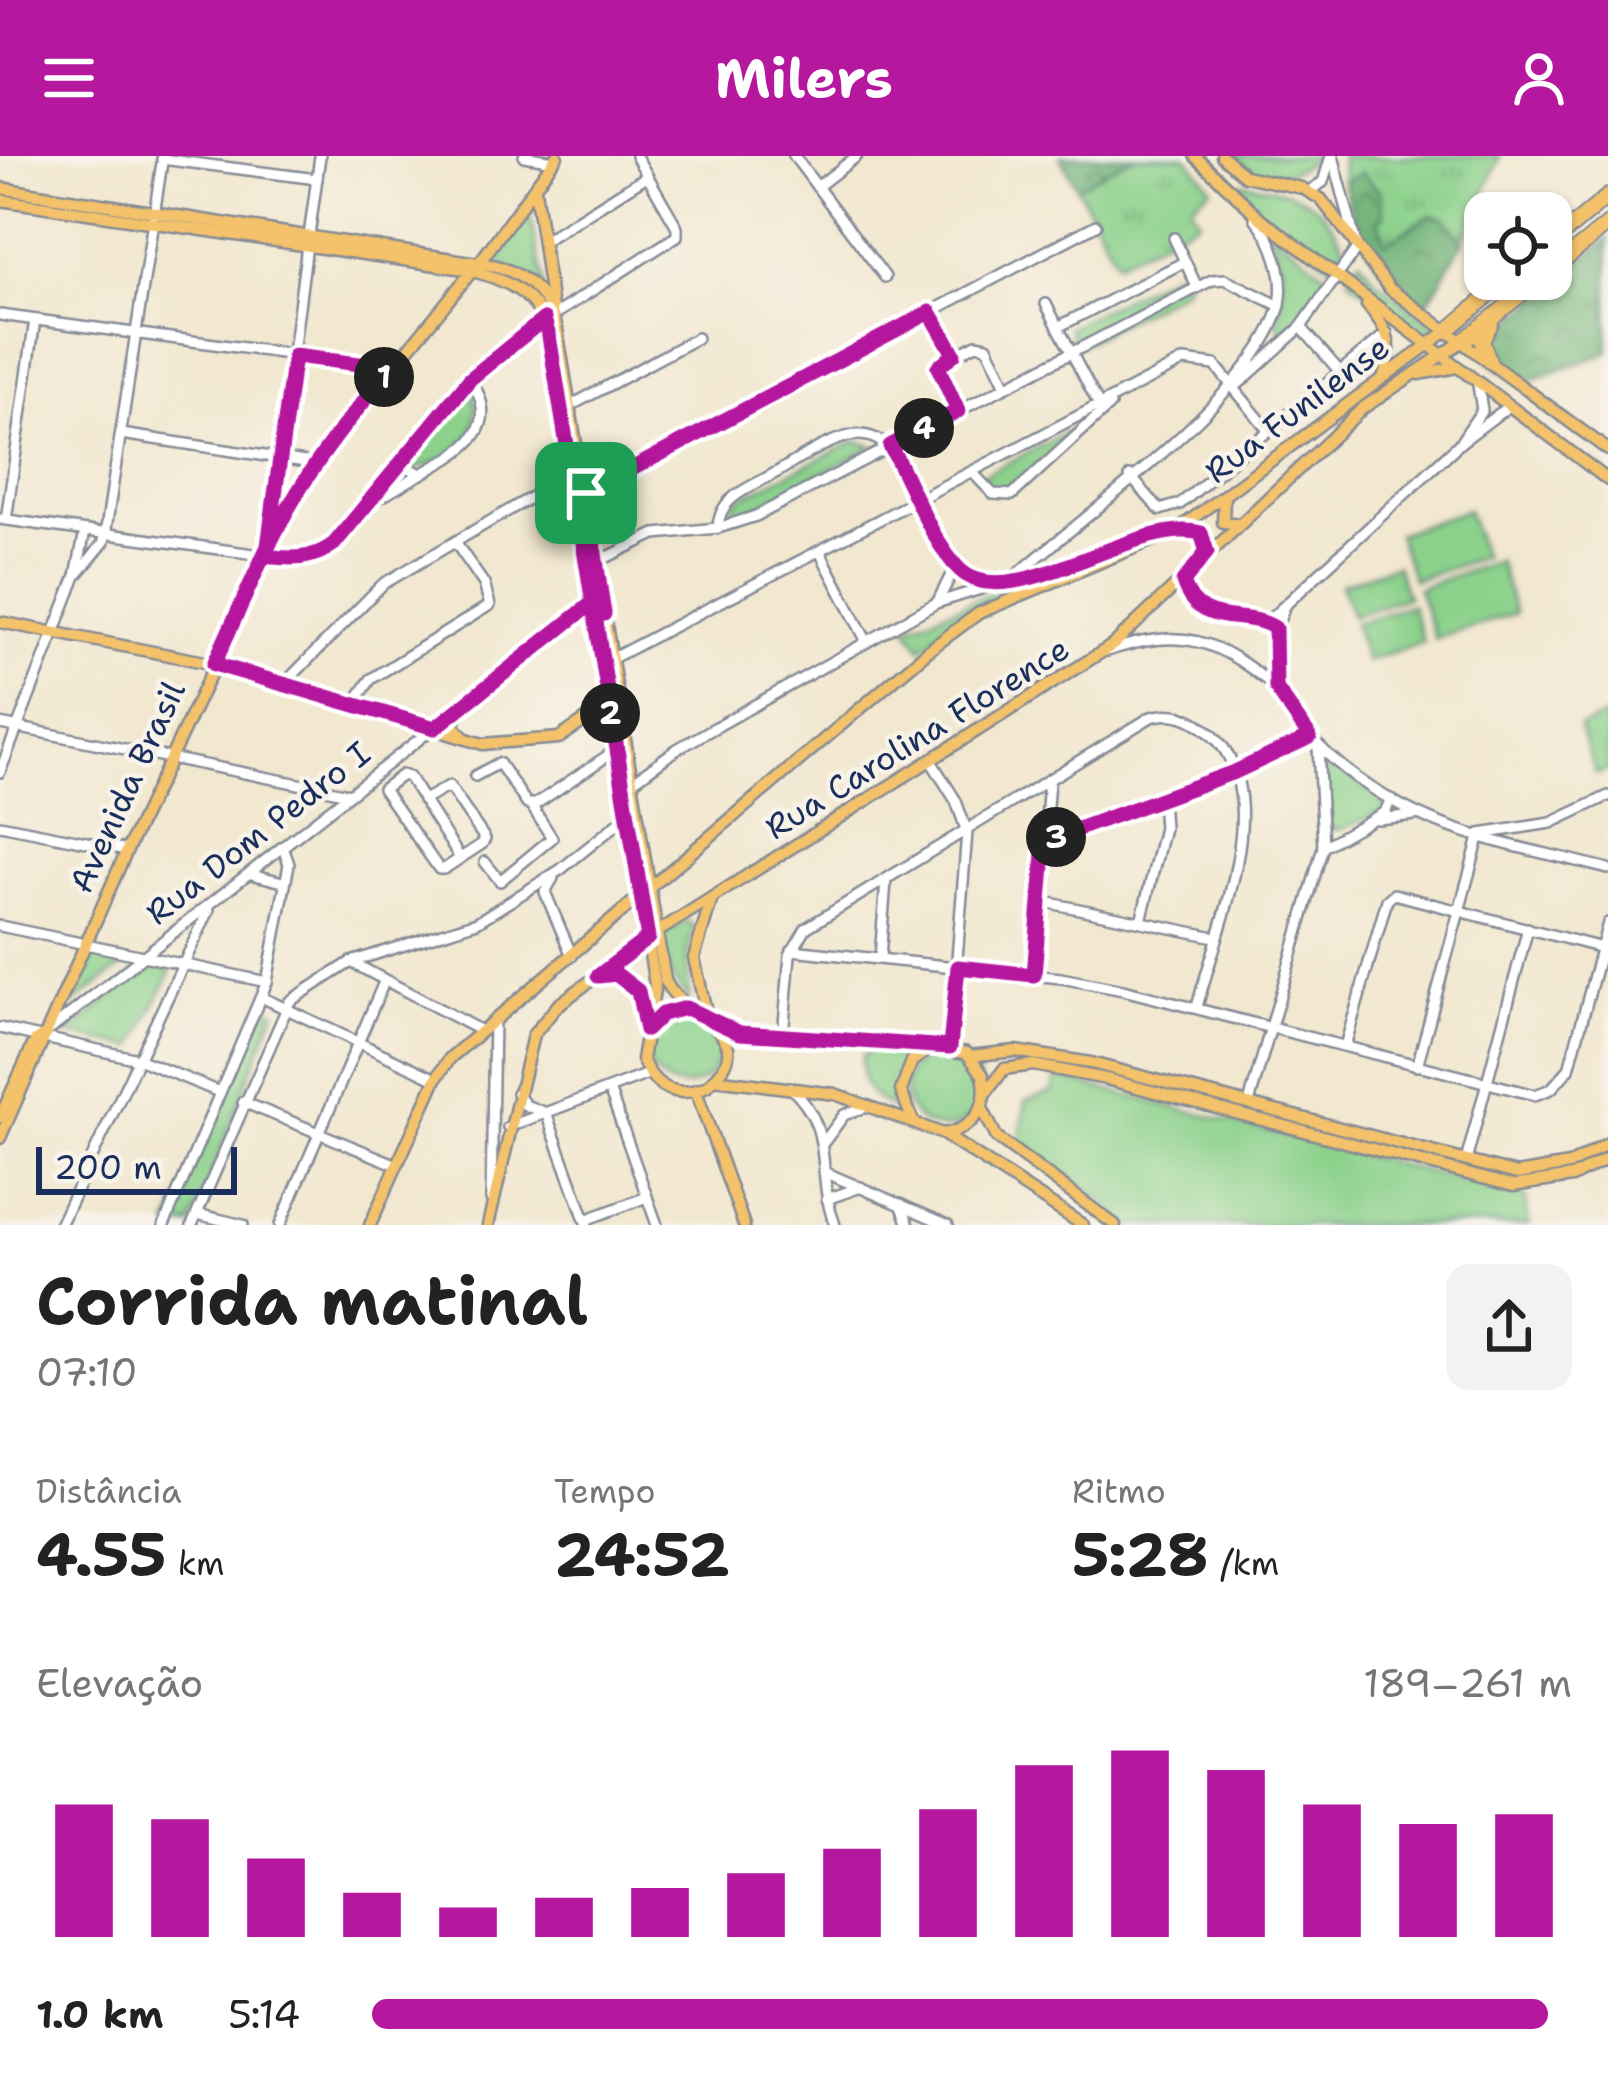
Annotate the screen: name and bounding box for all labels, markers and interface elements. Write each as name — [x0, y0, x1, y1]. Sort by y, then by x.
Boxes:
text: Milers — [715, 42, 893, 114]
icon: menu — [36, 45, 102, 111]
icon: person — [1506, 45, 1572, 111]
map controls — [1464, 192, 1572, 300]
button: locate — [1464, 192, 1572, 300]
street label: Rua Funilense — [1196, 325, 1398, 493]
pin: 1 — [354, 347, 414, 407]
text: 1 — [376, 354, 392, 399]
pin: 4 — [894, 398, 954, 458]
text: 4 — [912, 405, 936, 450]
pin — [535, 442, 637, 544]
icon: arrive — [553, 460, 619, 526]
street label: Rua Carolina Florence — [756, 626, 1078, 850]
street label: Avenida Brasil — [58, 674, 196, 900]
pin: 2 — [580, 683, 640, 743]
text: 2 — [598, 690, 622, 735]
street label: Rua Dom Pedro I — [136, 731, 380, 935]
pin: 3 — [1026, 807, 1086, 867]
text: 3 — [1044, 814, 1068, 859]
scale bar — [36, 1141, 237, 1194]
text: 200 m — [54, 1145, 162, 1190]
text: Corrida matinal — [36, 1257, 588, 1345]
button: share — [1446, 1264, 1572, 1390]
text: 07:10 — [36, 1346, 138, 1398]
text: Distância — [36, 1469, 181, 1514]
text: Tempo — [554, 1469, 656, 1514]
text: Ritmo — [1072, 1469, 1166, 1514]
text: 4.55 — [36, 1514, 167, 1594]
text: 24:52 — [554, 1514, 730, 1594]
text: 5:28 — [1072, 1514, 1209, 1594]
text: km — [167, 1541, 224, 1586]
text: /km — [1209, 1541, 1279, 1586]
text: Elevação — [36, 1657, 203, 1709]
text: 189–261 m — [1363, 1657, 1572, 1709]
text: 1.0 km — [36, 1988, 163, 2040]
text: 5:14 — [228, 1988, 300, 2040]

